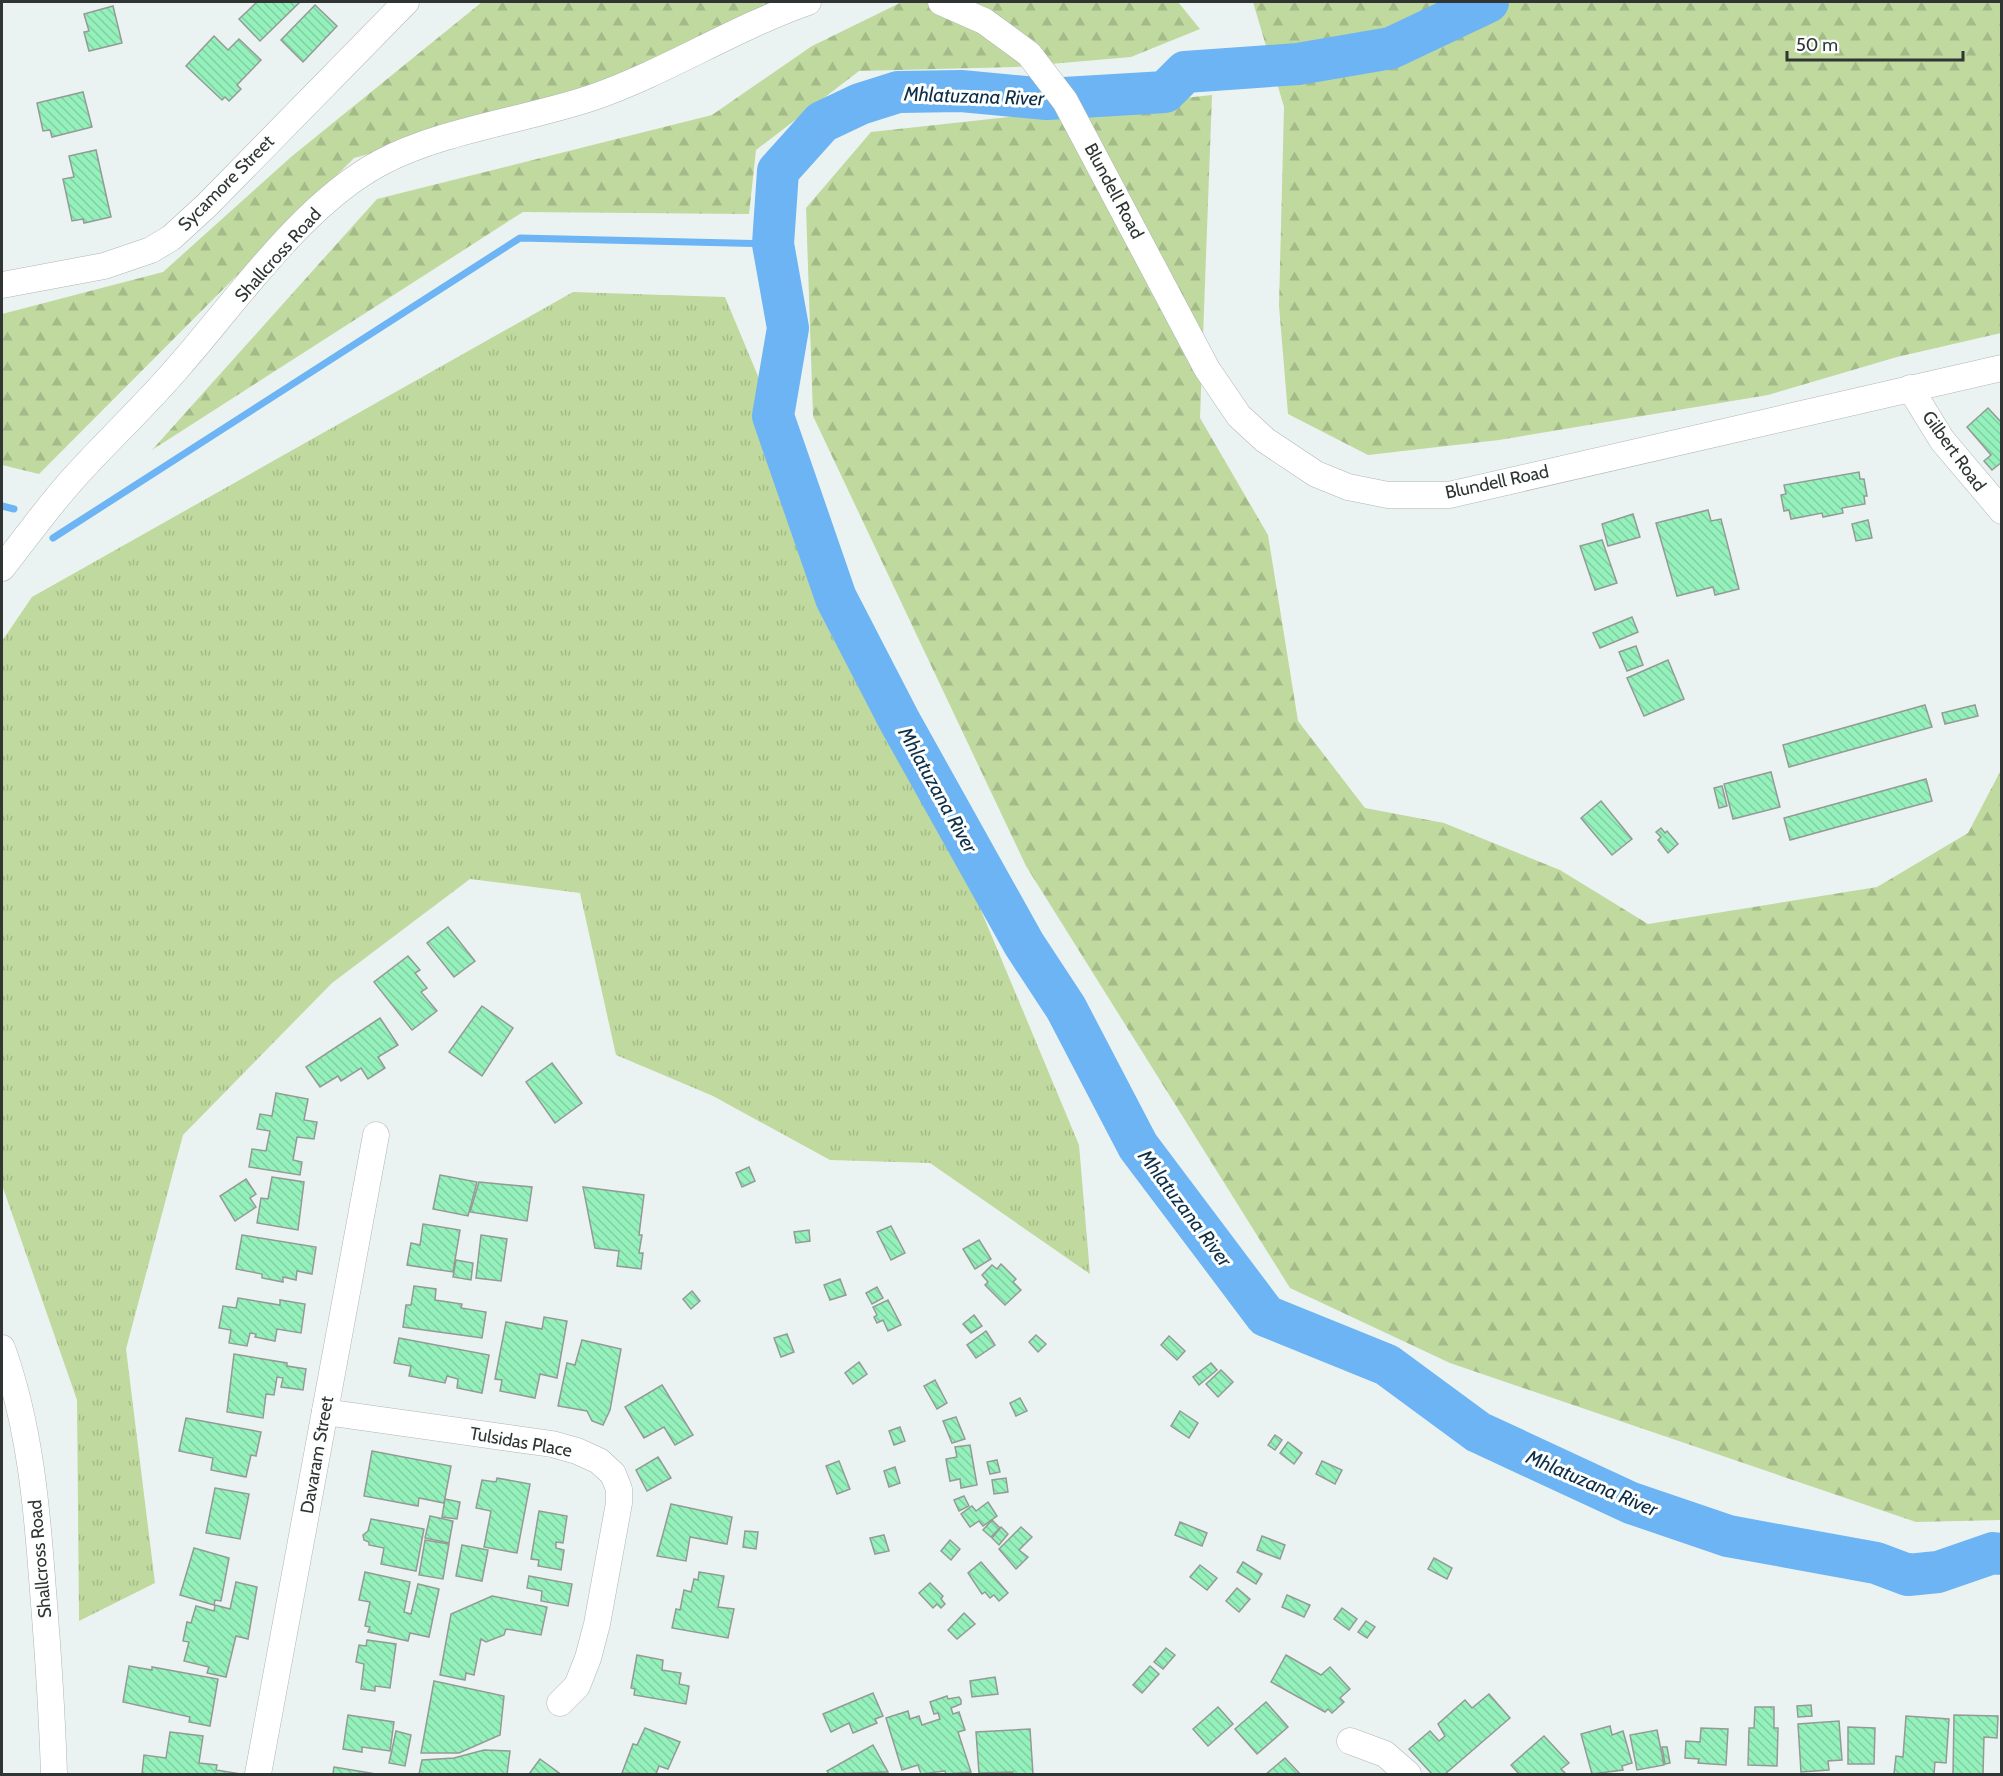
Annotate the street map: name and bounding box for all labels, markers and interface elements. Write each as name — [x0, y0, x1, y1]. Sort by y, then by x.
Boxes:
scale bar — [1787, 24, 1962, 62]
text: 50 m — [1796, 34, 1838, 56]
water label: Mhlatuzana River — [902, 82, 1045, 110]
street label: Sycamore Street — [173, 130, 279, 236]
street label: Blundell Road — [1080, 139, 1148, 243]
street label: Shallcross Road — [230, 204, 326, 306]
street label: Gilbert Road — [1917, 406, 1991, 496]
street label: Blundell Road — [1443, 460, 1551, 504]
water label: Mhlatuzana River — [893, 722, 983, 858]
water label: Mhlatuzana River — [1133, 1144, 1237, 1272]
street label: Davaram Street — [296, 1395, 338, 1515]
street label: Tulsidas Place — [468, 1422, 574, 1462]
water label: Mhlatuzana River — [1522, 1444, 1662, 1522]
street label: Shallcross Road — [24, 1499, 56, 1619]

